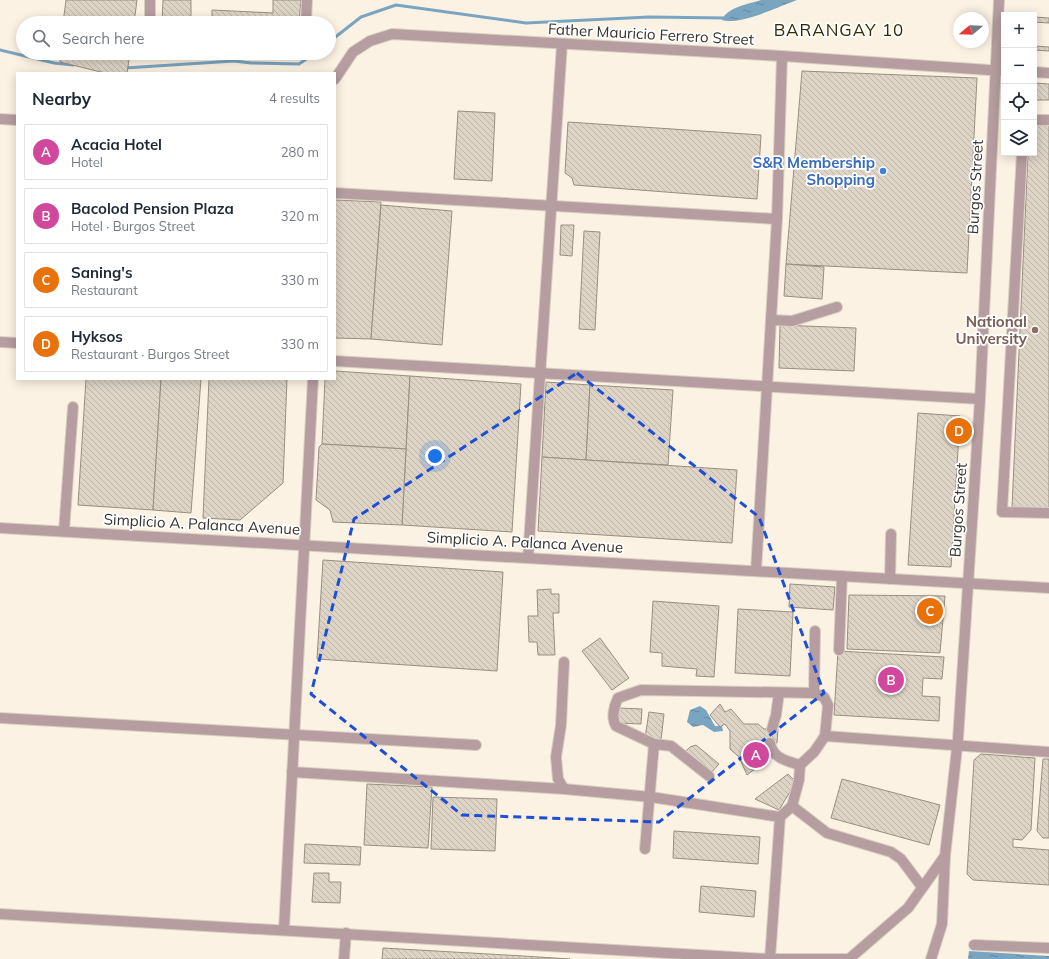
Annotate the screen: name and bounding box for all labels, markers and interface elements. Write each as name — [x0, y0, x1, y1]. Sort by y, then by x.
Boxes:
north arrow — [953, 12, 989, 48]
map controls — [1001, 12, 1037, 156]
button: + — [1001, 12, 1037, 48]
search box — [16, 16, 336, 60]
street label: Father Mauricio Ferrero Street — [548, 19, 754, 49]
district label: BARANGAY 10 — [774, 19, 904, 40]
icon: search — [30, 27, 52, 49]
text: Search here — [62, 29, 144, 48]
button: − — [1001, 48, 1037, 84]
button: locate — [1001, 84, 1037, 120]
text: Nearby — [32, 88, 91, 109]
text: 4 results — [269, 90, 320, 106]
button: layers — [1001, 120, 1037, 156]
text: Acacia Hotel — [71, 135, 162, 154]
street label: Burgos Street — [963, 139, 987, 235]
text: A — [41, 144, 51, 160]
text: 280 m — [281, 144, 319, 160]
place label: S&R Membership Shopping — [752, 153, 875, 189]
text: Hotel — [71, 154, 103, 170]
marker: S&R Membership Shopping — [878, 166, 888, 176]
text: Bacolod Pension Plaza — [71, 199, 234, 218]
text: B — [42, 208, 50, 224]
text: 320 m — [281, 208, 319, 224]
text: Hotel · Burgos Street — [71, 218, 195, 234]
text: Saning's — [71, 263, 132, 282]
text: C — [42, 272, 50, 288]
text: 330 m — [281, 272, 319, 288]
text: Restaurant — [71, 282, 138, 298]
place label: National University — [956, 312, 1028, 348]
marker: National University — [1030, 325, 1040, 335]
text: Hyksos — [71, 327, 123, 346]
text: D — [41, 336, 51, 352]
text: 330 m — [281, 336, 319, 352]
text: Restaurant · Burgos Street — [71, 346, 230, 362]
pin: D — [946, 416, 972, 446]
your location — [425, 446, 445, 466]
street label: Burgos Street — [945, 462, 971, 558]
street label: Simplicio A. Palanca Avenue — [103, 509, 301, 539]
street label: Simplicio A. Palanca Avenue — [426, 527, 624, 557]
pin: C — [917, 596, 943, 626]
pin: B — [878, 665, 904, 695]
pin: A — [743, 740, 769, 770]

